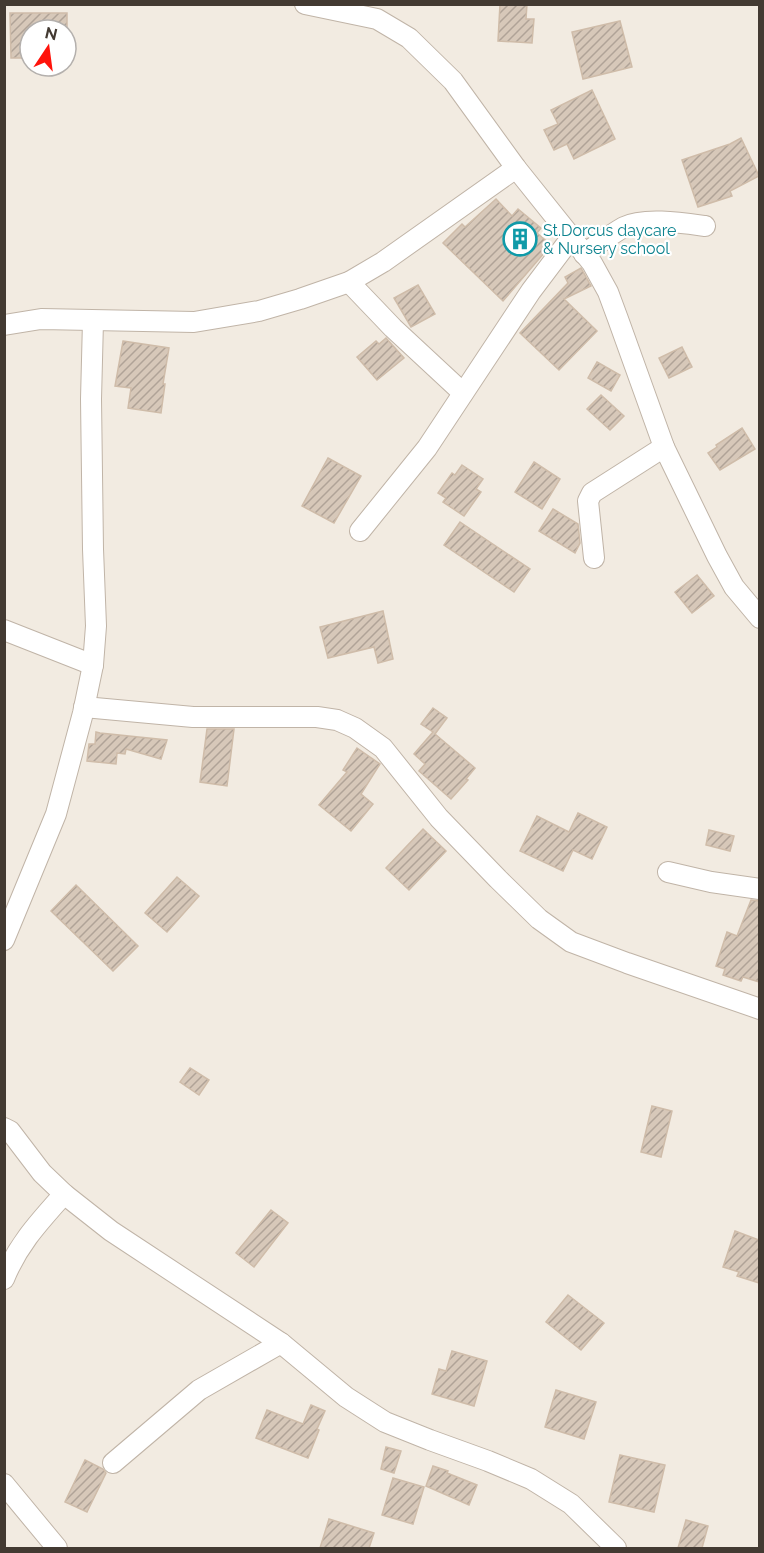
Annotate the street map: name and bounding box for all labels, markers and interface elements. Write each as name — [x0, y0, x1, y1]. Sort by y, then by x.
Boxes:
north arrow — [18, 18, 78, 78]
text: N — [43, 23, 59, 45]
building icon: St.Dorcus daycare & Nursery school — [502, 221, 538, 257]
place label: St.Dorcus daycare & Nursery school — [543, 221, 676, 258]

